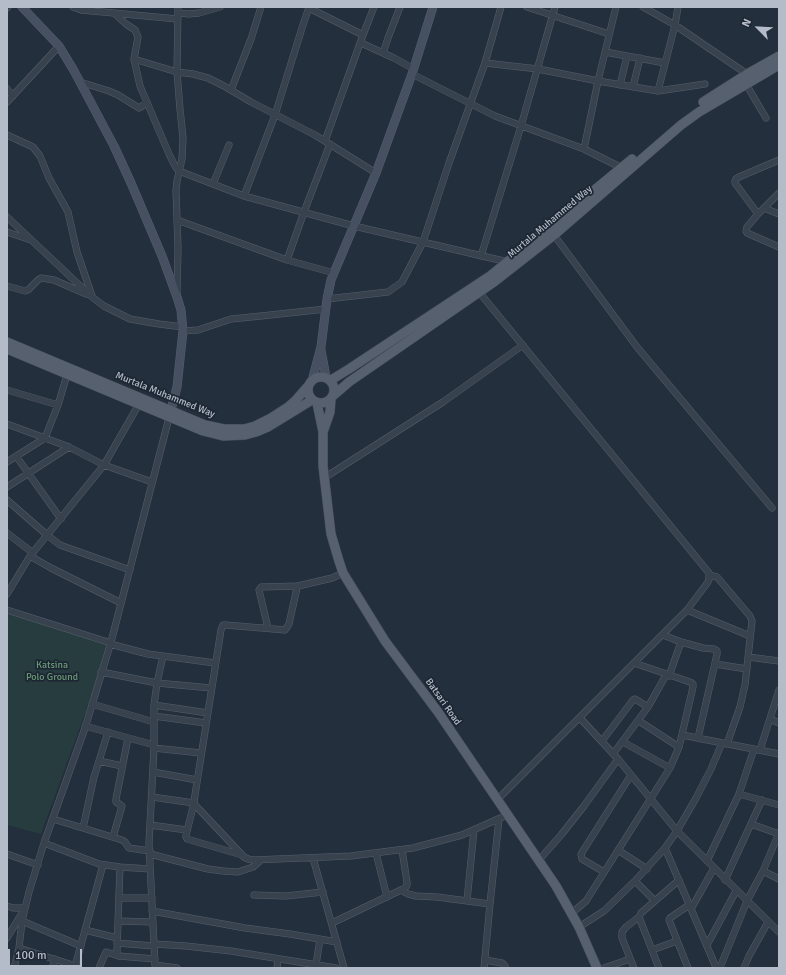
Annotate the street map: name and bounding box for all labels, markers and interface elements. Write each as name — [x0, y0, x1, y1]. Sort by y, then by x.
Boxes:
north arrow — [738, 8, 778, 48]
text: N — [739, 17, 754, 29]
street label: Murtala Muhammed Way — [505, 183, 595, 261]
street label: Murtala Muhammed Way — [113, 369, 217, 421]
park label: Katsina Polo Ground — [26, 659, 78, 682]
street label: Batsari Road — [423, 676, 463, 728]
scale bar — [10, 941, 84, 967]
text: 100 m — [15, 948, 47, 963]

